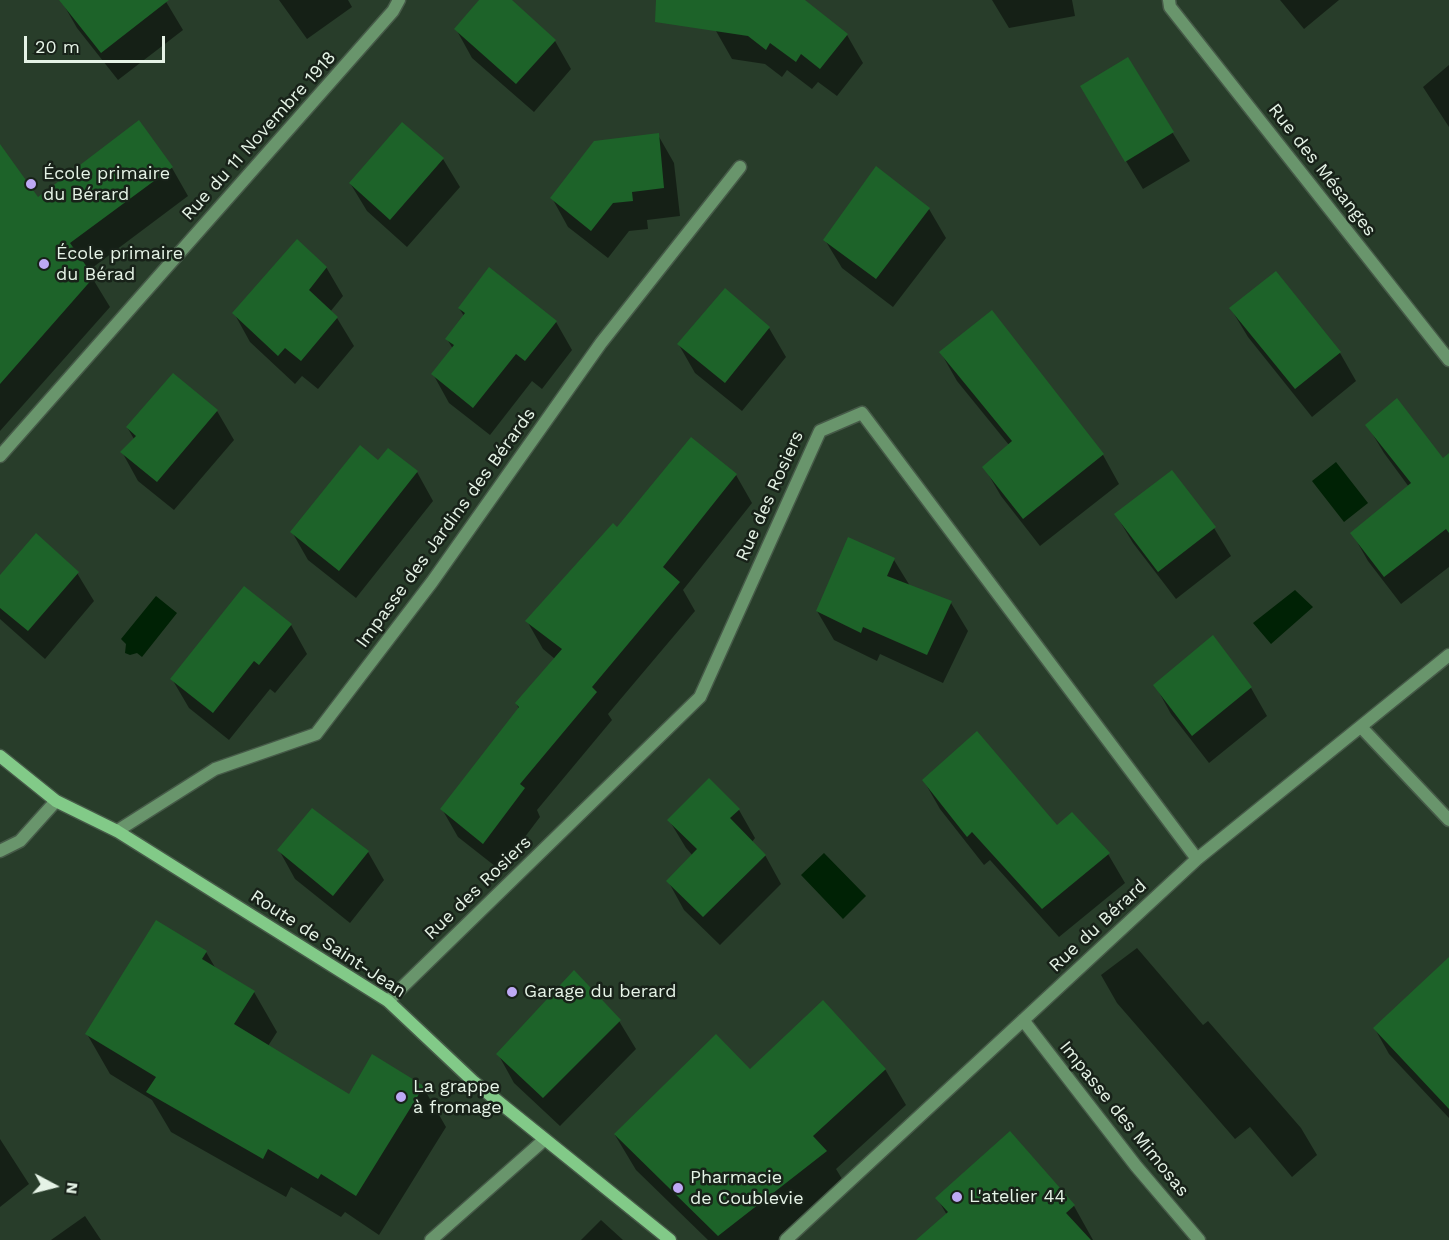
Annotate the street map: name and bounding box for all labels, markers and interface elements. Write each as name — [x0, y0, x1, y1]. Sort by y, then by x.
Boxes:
scale bar — [27, 24, 168, 62]
text: 20 m — [35, 36, 80, 57]
street label: Rue du 11 Novembre 1918 — [177, 47, 341, 225]
street label: Rue des Mésanges — [1263, 99, 1381, 241]
place label: École primaire du Bérard — [43, 163, 170, 206]
marker: École primaire du Bérard — [24, 177, 38, 191]
place label: École primaire du Bérad — [56, 243, 183, 286]
marker: École primaire du Bérad — [37, 257, 51, 271]
street label: Impasse des Jardins des Bérards — [352, 404, 540, 652]
street label: Rue des Rosiers — [732, 428, 808, 564]
street label: Rue des Rosiers — [420, 832, 536, 944]
street label: Rue du Bérard — [1045, 875, 1151, 977]
street label: Route de Saint-Jean — [246, 886, 410, 1002]
place label: Garage du berard — [524, 981, 676, 1003]
marker: Garage du berard — [505, 985, 519, 999]
street label: Impasse des Mimosas — [1055, 1037, 1193, 1201]
place label: La grappe à fromage — [413, 1076, 502, 1118]
marker: La grappe à fromage — [394, 1090, 408, 1104]
north arrow — [24, 1156, 84, 1216]
place label: Pharmacie de Coublevie — [690, 1167, 804, 1210]
text: N — [62, 1181, 83, 1195]
marker: Pharmacie de Coublevie — [671, 1181, 685, 1195]
place label: L'atelier 44 — [969, 1186, 1065, 1208]
marker: L'atelier 44 — [950, 1190, 964, 1204]

